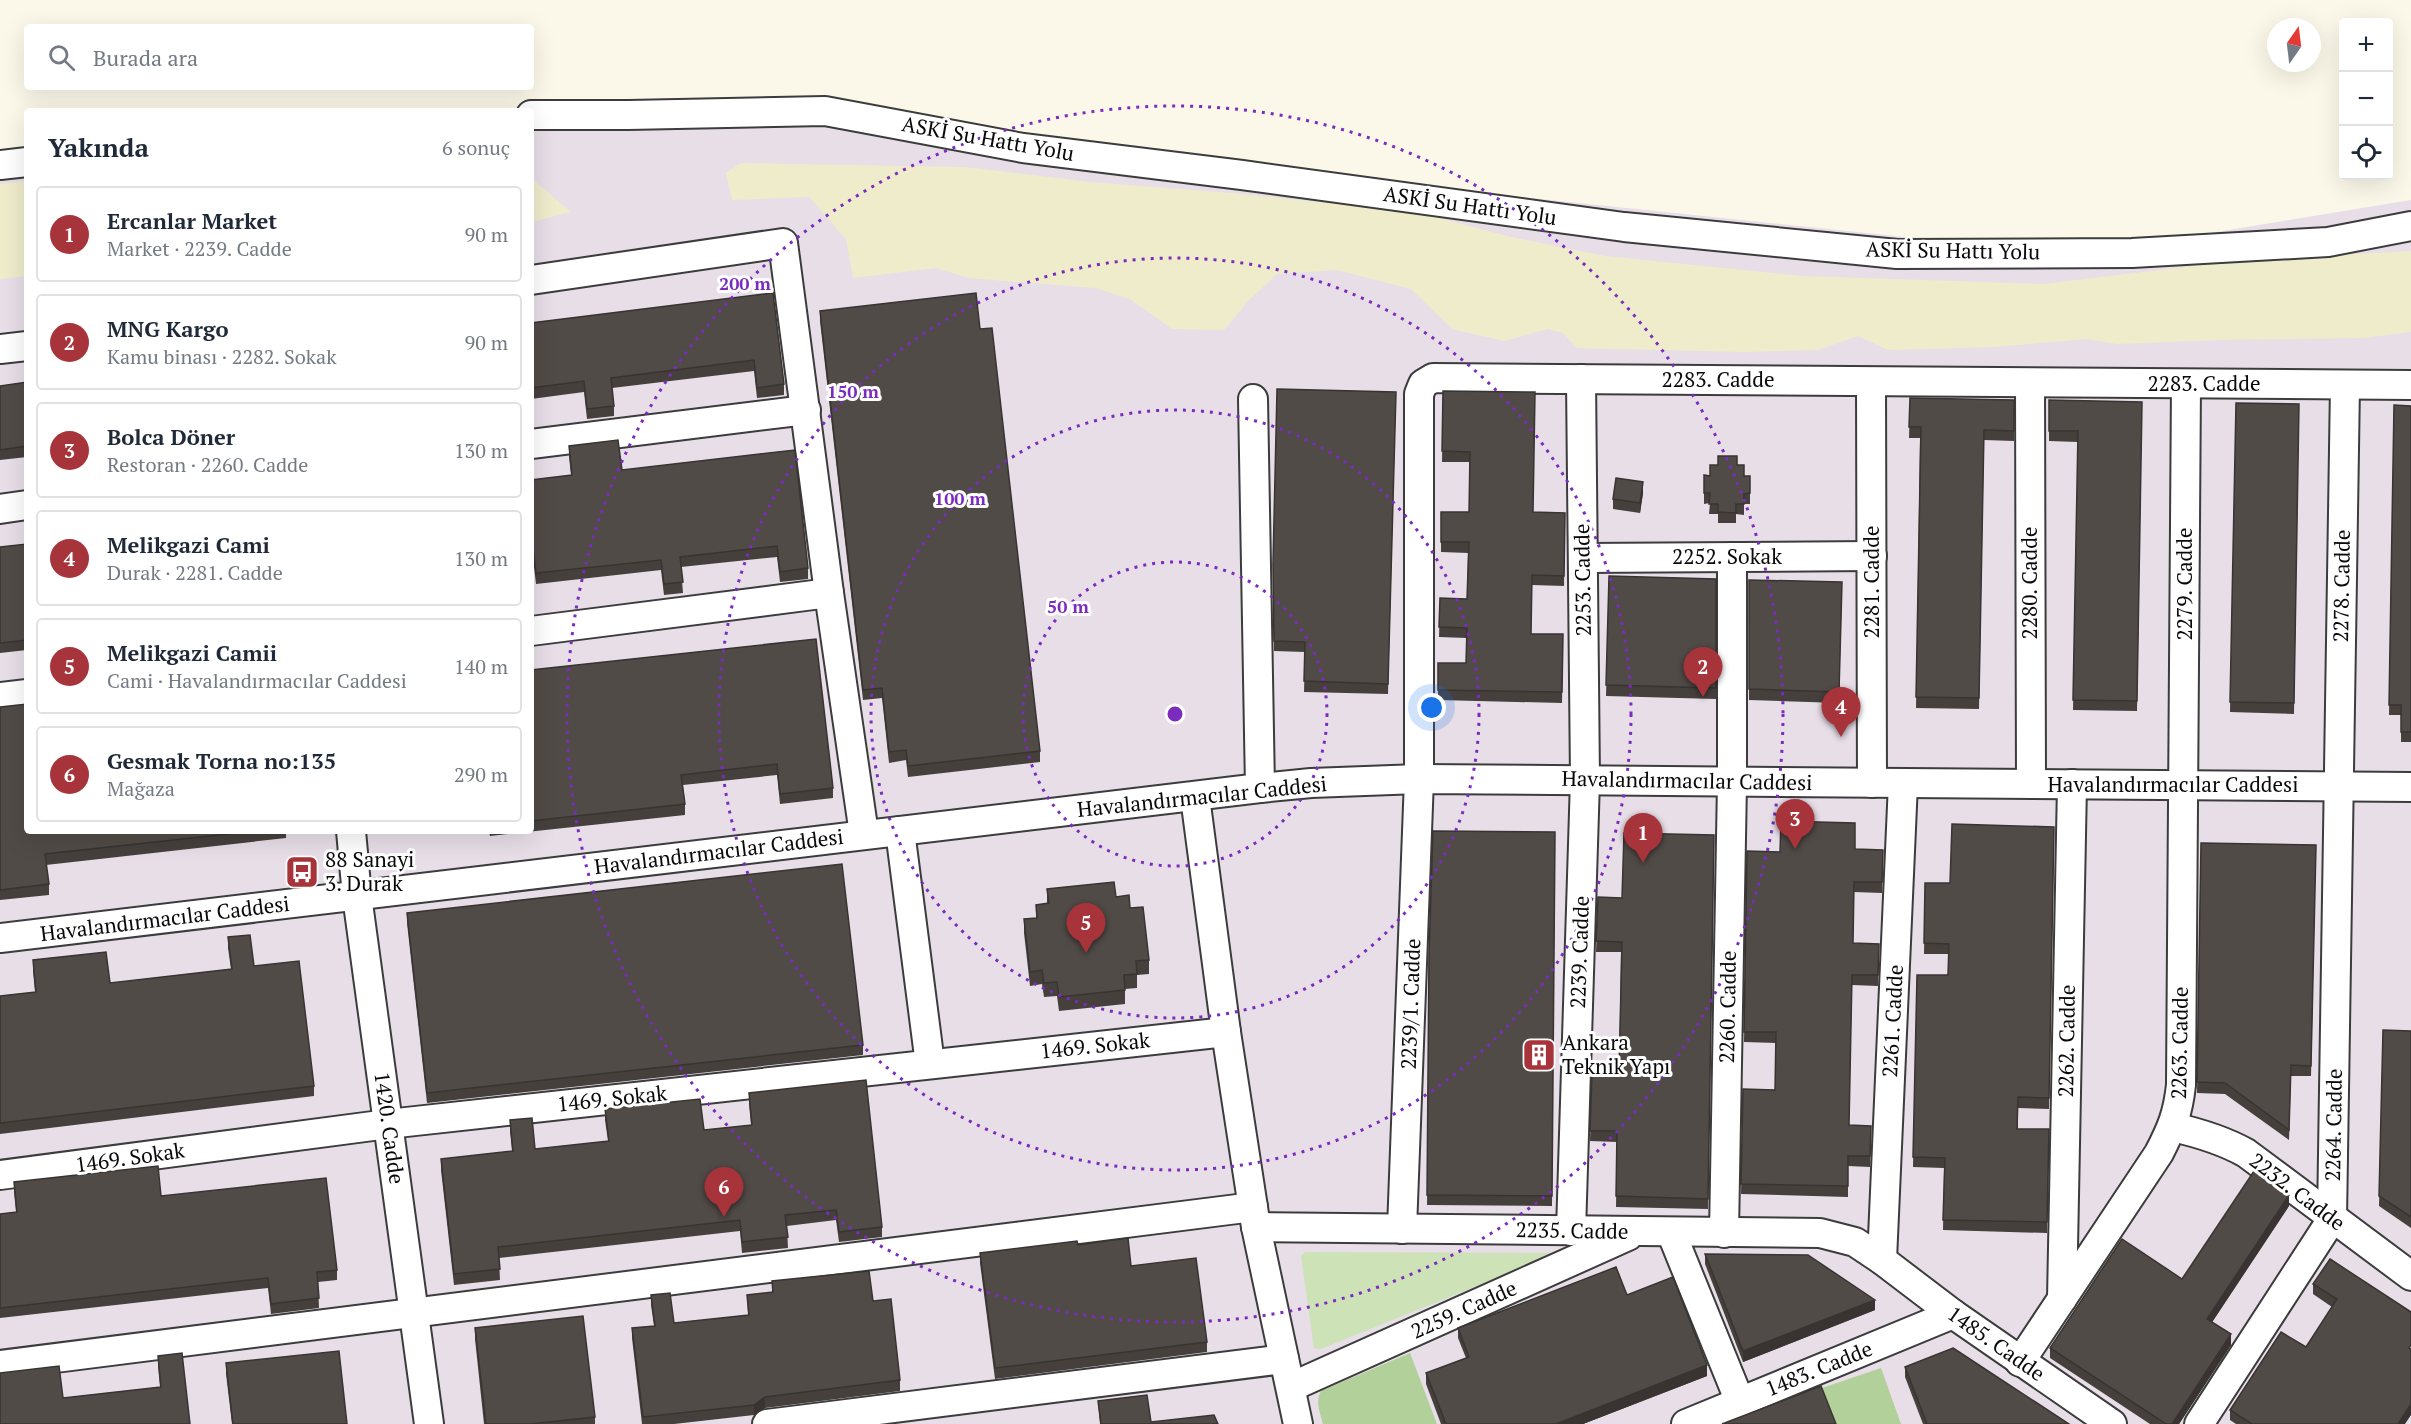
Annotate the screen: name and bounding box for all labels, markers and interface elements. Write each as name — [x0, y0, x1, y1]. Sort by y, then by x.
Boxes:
north arrow — [2267, 18, 2321, 72]
map controls — [2339, 18, 2393, 180]
button: + — [2339, 18, 2393, 72]
search box — [24, 24, 534, 90]
icon: search — [45, 41, 78, 74]
text: Burada ara — [93, 43, 198, 72]
button: − — [2339, 72, 2393, 126]
street label: ASKİ Su Hattı Yolu — [900, 109, 1077, 167]
button: locate — [2339, 126, 2393, 180]
text: Yakında — [48, 130, 149, 164]
text: 6 sonuç — [442, 134, 510, 161]
street label: ASKİ Su Hattı Yolu — [1382, 179, 1559, 231]
text: Ercanlar Market — [107, 206, 277, 235]
text: 1 — [64, 221, 75, 248]
text: 90 m — [465, 221, 508, 248]
street label: ASKİ Su Hattı Yolu — [1866, 234, 2041, 266]
text: Market · 2239. Cadde — [107, 235, 292, 262]
text: 200 m — [719, 271, 771, 295]
text: MNG Kargo — [107, 314, 229, 343]
text: 2 — [64, 329, 75, 356]
text: 90 m — [465, 329, 508, 356]
text: Kamu binası · 2282. Sokak — [107, 343, 337, 370]
street label: 2283. Cadde — [1662, 365, 1774, 393]
street label: 2283. Cadde — [2148, 369, 2260, 397]
text: 150 m — [827, 379, 879, 403]
text: Bolca Döner — [107, 422, 235, 451]
text: 3 — [64, 437, 75, 464]
text: 130 m — [454, 437, 508, 464]
text: Restoran · 2260. Cadde — [107, 451, 308, 478]
text: 100 m — [934, 486, 986, 510]
street label: 2253. Cadde — [1567, 523, 1597, 637]
street label: 2281. Cadde — [1857, 526, 1885, 638]
street label: 2280. Cadde — [2015, 527, 2043, 639]
street label: 2279. Cadde — [2170, 528, 2198, 640]
street label: 2278. Cadde — [2326, 529, 2356, 643]
text: Melikgazi Cami — [107, 530, 270, 559]
street label: 2252. Sokak — [1672, 542, 1782, 570]
text: 4 — [64, 545, 75, 572]
text: 130 m — [454, 545, 508, 572]
text: Durak · 2281. Cadde — [107, 559, 283, 586]
text: 50 m — [1047, 594, 1089, 618]
text: Melikgazi Camii — [107, 638, 277, 667]
pin: 2 — [1684, 648, 1722, 697]
text: 5 — [64, 653, 75, 680]
text: 140 m — [454, 653, 508, 680]
text: Cami · Havalandırmacılar Caddesi — [107, 667, 407, 694]
pin: 4 — [1822, 688, 1860, 737]
your location — [1417, 693, 1446, 722]
centre of rings — [1165, 704, 1185, 724]
text: Gesmak Torna no:135 — [107, 746, 336, 775]
text: 6 — [64, 761, 75, 788]
text: 290 m — [454, 761, 508, 788]
street label: Havalandırmacılar Caddesi — [1561, 764, 1813, 796]
street label: Havalandırmacılar Caddesi — [1076, 769, 1328, 823]
street label: Havalandırmacılar Caddesi — [2048, 770, 2298, 798]
text: Mağaza — [107, 775, 175, 802]
pin: 3 — [1776, 800, 1814, 849]
pin: 1 — [1624, 814, 1662, 863]
street label: Havalandırmacılar Caddesi — [593, 822, 845, 880]
place label: 88 Sanayi 3. Durak — [325, 845, 414, 897]
bus stop icon: 88 Sanayi 3. Durak — [284, 854, 320, 890]
street label: Havalandırmacılar Caddesi — [39, 889, 291, 947]
street label: 2239. Cadde — [1563, 895, 1595, 1009]
pin: 5 — [1066, 904, 1106, 953]
street label: 2239/1. Cadde — [1394, 938, 1426, 1070]
street label: 2260. Cadde — [1712, 950, 1742, 1064]
street label: 2261. Cadde — [1875, 964, 1909, 1078]
street label: 2262. Cadde — [2051, 984, 2081, 1098]
street label: 2263. Cadde — [2164, 986, 2194, 1100]
street label: 1469. Sokak — [1039, 1025, 1151, 1065]
place label: Ankara Teknik Yapı — [1562, 1028, 1670, 1080]
building icon: Ankara Teknik Yapı — [1521, 1037, 1557, 1073]
street label: 2264. Cadde — [2318, 1068, 2348, 1182]
street label: 1420. Cadde — [368, 1070, 412, 1186]
street label: 1469. Sokak — [556, 1078, 668, 1118]
street label: 1469. Sokak — [73, 1135, 186, 1179]
street label: 2232. Cadde — [2244, 1146, 2351, 1236]
pin: 6 — [704, 1168, 744, 1217]
street label: 2235. Cadde — [1515, 1215, 1629, 1245]
street label: 2259. Cadde — [1406, 1273, 1521, 1345]
street label: 1485. Cadde — [1942, 1299, 2051, 1387]
street label: 1483. Cadde — [1761, 1334, 1876, 1402]

